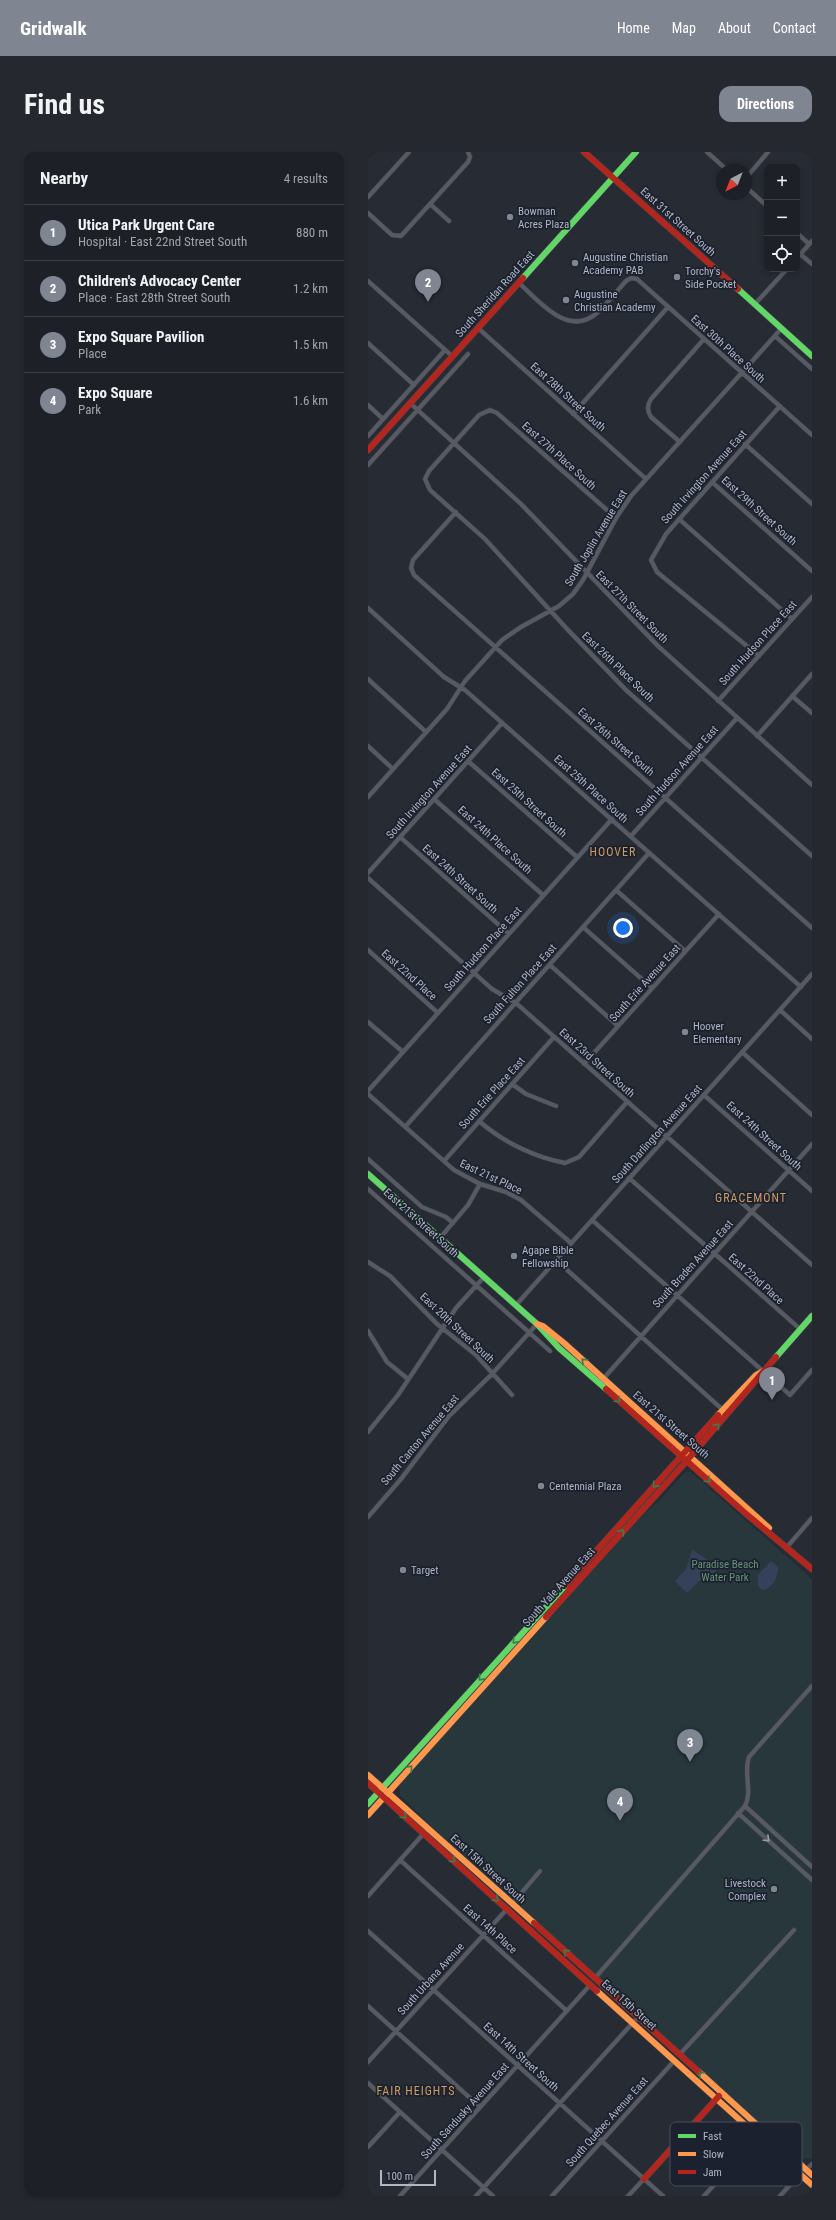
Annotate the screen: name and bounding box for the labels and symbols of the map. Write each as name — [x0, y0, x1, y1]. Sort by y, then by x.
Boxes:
north arrow — [716, 164, 752, 200]
street label: East 31st Street South — [638, 185, 718, 259]
place label: Bowman Acres Plaza — [518, 205, 569, 231]
marker: Bowman Acres Plaza — [505, 212, 515, 222]
street label: South Sheridan Road East — [453, 248, 537, 340]
place label: Augustine Christian Academy PAB — [583, 251, 668, 277]
marker: Augustine Christian Academy PAB — [570, 258, 580, 268]
place label: Torchy's Side Pocket — [685, 265, 736, 291]
pin: 2 — [415, 269, 441, 302]
marker: Torchy's Side Pocket — [672, 272, 682, 282]
place label: Augustine Christian Academy — [574, 288, 656, 314]
marker: Augustine Christian Academy — [561, 295, 571, 305]
street label: East 30th Place South — [688, 312, 768, 386]
street label: East 28th Street South — [528, 360, 608, 434]
street label: East 27th Place South — [519, 419, 599, 493]
street label: South Irvington Avenue East — [659, 427, 749, 527]
street label: East 29th Street South — [719, 474, 799, 548]
street label: South Joplin Avenue East — [562, 488, 630, 588]
street label: East 27th Street South — [593, 568, 671, 646]
street label: South Hudson Place East — [717, 598, 799, 688]
street label: East 26th Place South — [579, 629, 657, 705]
street label: East 26th Street South — [575, 705, 657, 779]
street label: South Hudson Avenue East — [633, 723, 721, 819]
street label: South Irvington Avenue East — [384, 742, 474, 842]
street label: East 25th Place South — [551, 752, 631, 826]
street label: East 25th Street South — [489, 766, 569, 840]
street label: East 24th Place South — [455, 803, 535, 877]
street label: East 24th Street South — [420, 842, 500, 916]
district label: HOOVER — [590, 845, 636, 859]
street label: South Hudson Place East — [442, 904, 524, 994]
your location — [613, 918, 633, 938]
street label: South Fulton Place East — [481, 941, 559, 1027]
street label: South Erie Avenue East — [607, 942, 683, 1024]
street label: East 22nd Place — [379, 947, 439, 1003]
place label: Hoover Elementary — [693, 1020, 742, 1046]
street label: East 23rd Street South — [557, 1026, 637, 1100]
marker: Hoover Elementary — [680, 1027, 690, 1037]
street label: South Erie Place East — [456, 1054, 528, 1132]
street label: South Darlington Avenue East — [609, 1082, 705, 1186]
street label: East 24th Street South — [724, 1099, 804, 1173]
street label: East 21st Place — [458, 1157, 524, 1197]
street label: East 21st Street South — [381, 1186, 461, 1260]
district label: GRACEMONT — [715, 1191, 787, 1205]
street label: South Braden Avenue East — [650, 1217, 736, 1311]
place label: Agape Bible Fellowship — [522, 1244, 574, 1270]
marker: Agape Bible Fellowship — [509, 1251, 519, 1261]
street label: East 22nd Place — [726, 1251, 786, 1307]
street label: East 20th Street South — [417, 1290, 497, 1366]
one-way arrow — [581, 1359, 588, 1366]
pin: 1 — [759, 1367, 785, 1400]
street label: East 21st Street South — [630, 1388, 712, 1462]
street label: South Canton Avenue East — [378, 1392, 462, 1488]
one-way arrow — [614, 1396, 621, 1403]
one-way arrow — [712, 1424, 719, 1431]
one-way arrow — [703, 1475, 711, 1482]
place label: Centennial Plaza — [549, 1480, 622, 1493]
marker: Centennial Plaza — [536, 1481, 546, 1491]
one-way arrow — [653, 1481, 660, 1488]
one-way arrow — [618, 1529, 625, 1537]
street label: South Yale Avenue East — [520, 1545, 598, 1629]
park label: Paradise Beach Water Park — [691, 1558, 759, 1584]
place label: Target — [411, 1564, 438, 1577]
marker: Target — [398, 1565, 408, 1575]
one-way arrow — [512, 1636, 519, 1644]
one-way arrow — [478, 1673, 486, 1681]
pin: 3 — [677, 1729, 703, 1762]
one-way arrow — [405, 1765, 413, 1773]
pin: 4 — [607, 1788, 633, 1821]
one-way arrow — [399, 1811, 407, 1818]
street label: East 15th Street South — [448, 1832, 528, 1906]
one-way arrow — [762, 1835, 770, 1842]
one-way arrow — [448, 1855, 456, 1863]
place label: Livestock Complex — [725, 1877, 766, 1903]
marker: Livestock Complex — [769, 1884, 779, 1894]
one-way arrow — [492, 1894, 499, 1901]
street label: East 14th Place — [461, 1902, 519, 1956]
street label: South Urbana Avenue — [395, 1940, 467, 2018]
one-way arrow — [563, 1950, 571, 1957]
street label: East 15th Street — [599, 1977, 659, 2033]
street label: East 14th Street South — [481, 2020, 561, 2094]
street label: South Sandusky Avenue East — [418, 2060, 512, 2162]
one-way arrow — [698, 2071, 706, 2078]
street label: South Quebec Avenue East — [563, 2075, 651, 2169]
district label: FAIR HEIGHTS — [377, 2084, 455, 2098]
legend — [670, 2122, 802, 2186]
text: Fast — [703, 2130, 722, 2143]
text: Slow — [703, 2148, 724, 2161]
text: Jam — [703, 2166, 722, 2179]
scale bar — [380, 2168, 436, 2187]

